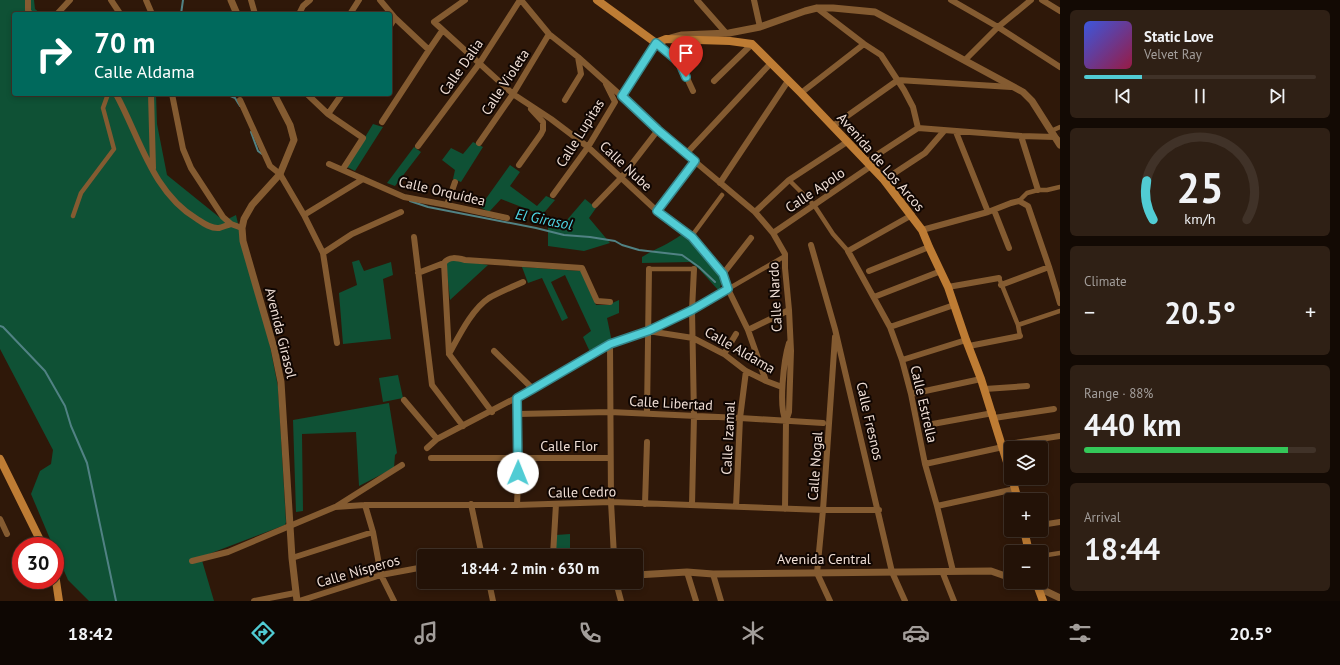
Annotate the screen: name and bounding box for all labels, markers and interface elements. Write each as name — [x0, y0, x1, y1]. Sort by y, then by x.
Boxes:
text: 70 m — [94, 24, 155, 61]
text: Static Love — [1144, 27, 1214, 46]
icon: right — [28, 28, 80, 80]
street label: Calle Dalia — [435, 35, 487, 99]
pin — [669, 36, 703, 77]
icon: arrive — [675, 42, 697, 64]
street label: Calle Violeta — [477, 45, 533, 119]
text: Velvet Ray — [1144, 46, 1202, 63]
text: Calle Aldama — [94, 60, 195, 83]
icon: previous — [1112, 85, 1134, 107]
icon: pause — [1189, 85, 1211, 107]
icon: next — [1266, 85, 1288, 107]
street label: Calle Lupitas — [552, 95, 608, 170]
street label: Avenida de Los Arcos — [833, 109, 929, 215]
street label: Calle Nube — [596, 137, 656, 195]
text: 25 — [1176, 161, 1224, 214]
street label: Calle Apolo — [782, 163, 848, 217]
street label: Calle Orquídea — [397, 172, 487, 210]
water label: El Girasol — [514, 204, 574, 234]
text: km/h — [1184, 209, 1216, 228]
street label: Calle Nardo — [764, 262, 786, 332]
text: Climate — [1084, 273, 1127, 290]
street label: Avenida Girasol — [261, 286, 301, 380]
text: 20.5° — [1164, 293, 1236, 332]
text: − — [1084, 298, 1095, 326]
text: + — [1305, 298, 1316, 326]
street label: Calle Aldama — [702, 323, 778, 377]
street label: Calle Estrella — [906, 364, 942, 444]
street label: Calle Fresnos — [852, 380, 888, 462]
text: Range · 88% — [1084, 385, 1153, 402]
street label: Calle Libertad — [629, 392, 713, 414]
street label: Calle Izamal — [717, 401, 739, 475]
text: 440 km — [1084, 405, 1182, 444]
street label: Calle Nogal — [804, 431, 826, 501]
street label: Calle Flor — [540, 437, 598, 455]
map controls — [1004, 441, 1048, 589]
button: layers — [1004, 441, 1048, 485]
position arrow — [497, 452, 539, 494]
street label: Calle Cedro — [548, 482, 616, 502]
button: + — [1004, 493, 1048, 537]
text: Arrival — [1084, 509, 1120, 526]
text: 18:44 — [1084, 529, 1160, 568]
speed limit sign: 30 — [12, 537, 64, 589]
button: − — [1004, 545, 1048, 589]
street label: Avenida Central — [777, 550, 871, 568]
street label: Calle Nísperos — [314, 551, 402, 591]
text: 18:44 · 2 min · 630 m — [461, 559, 599, 578]
icon: directions — [249, 619, 277, 647]
icon: music — [412, 619, 440, 647]
icon: phone — [576, 619, 604, 647]
icon: climate — [739, 619, 767, 647]
icon: car — [902, 619, 930, 647]
icon: filters — [1066, 619, 1094, 647]
text: 18:42 — [68, 622, 113, 645]
text: 20.5° — [1229, 622, 1272, 645]

